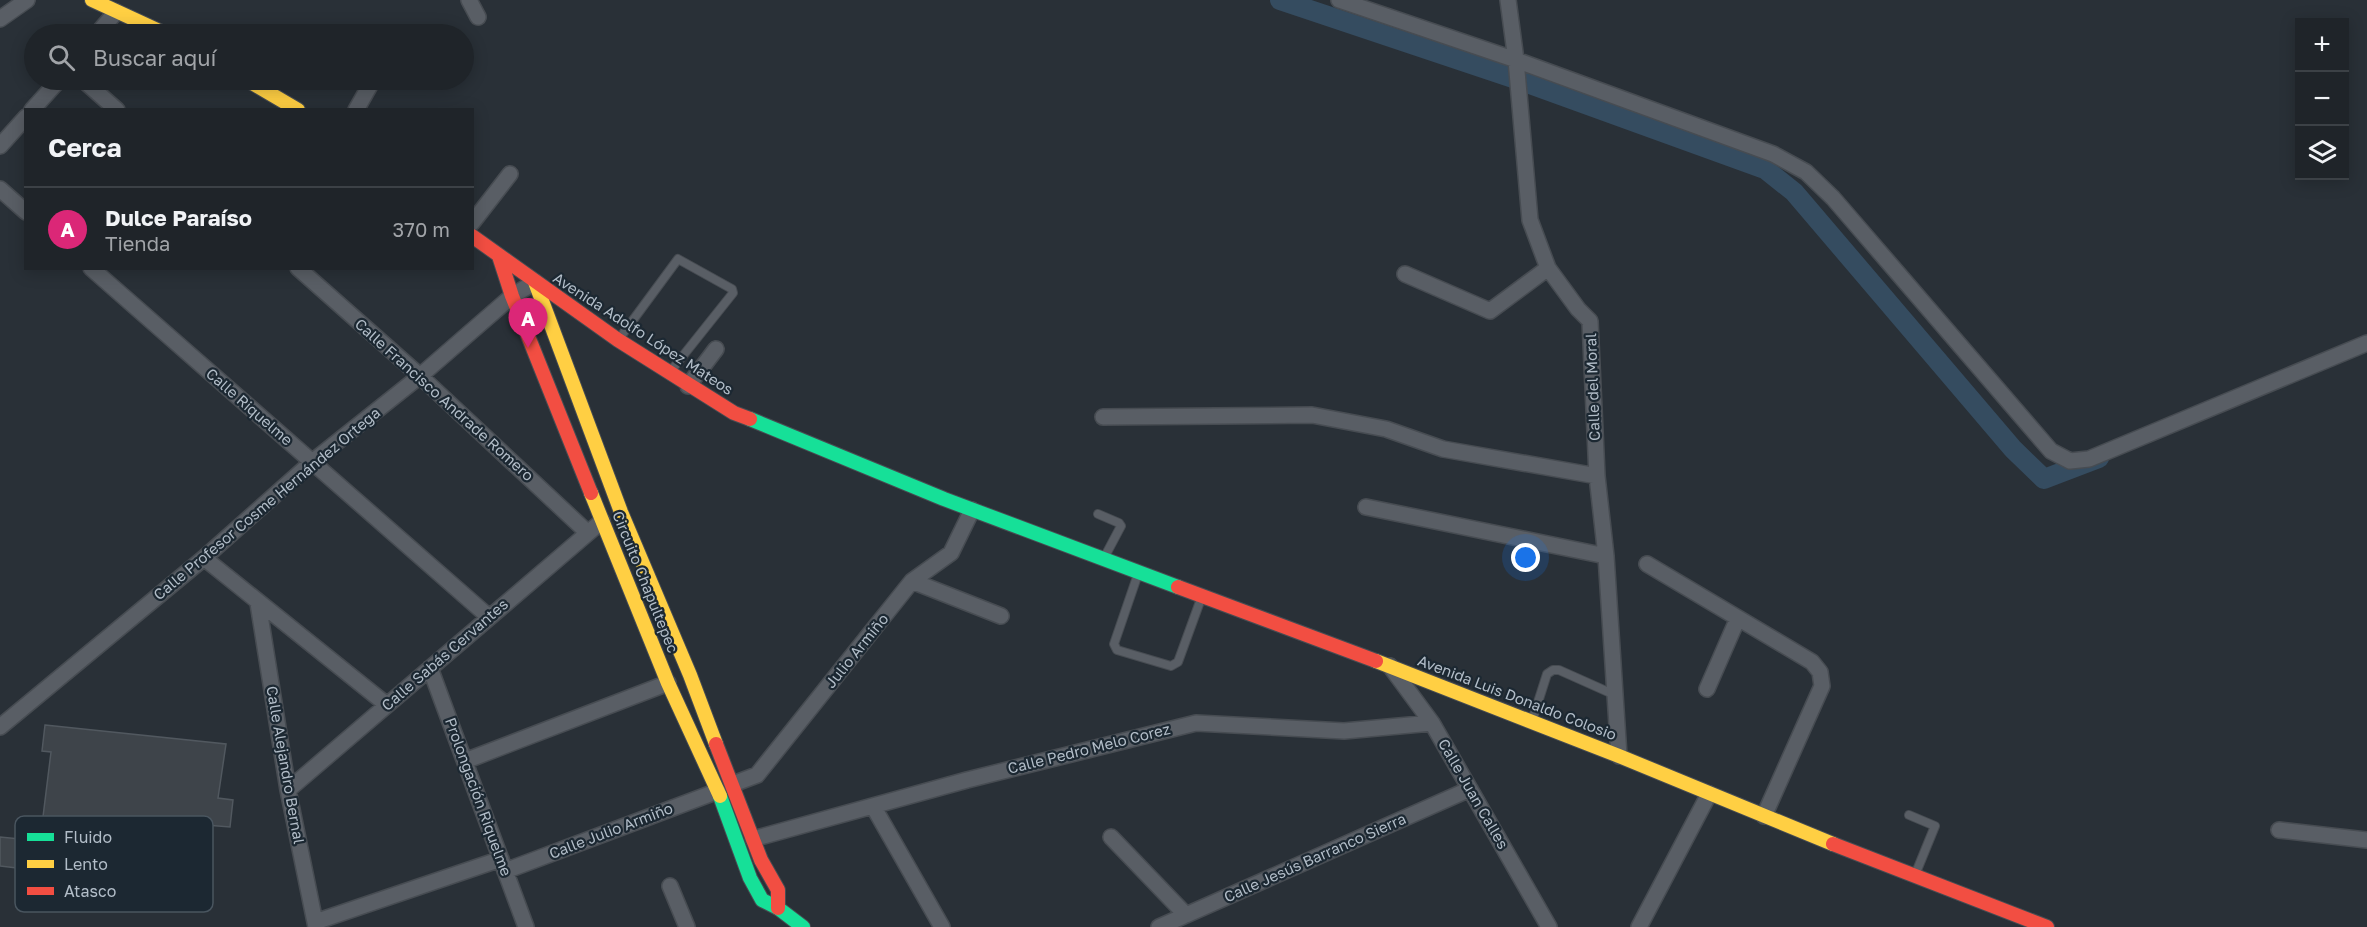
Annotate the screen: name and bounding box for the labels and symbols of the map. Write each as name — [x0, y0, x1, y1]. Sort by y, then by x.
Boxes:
street label: Avenida Adolfo López Mateos — [550, 268, 737, 398]
pin: A — [508, 298, 548, 348]
street label: Calle Francisco Andrade Romero — [351, 315, 537, 485]
street label: Calle del Moral — [1581, 333, 1603, 441]
street label: Calle Riquelme — [203, 364, 297, 449]
street label: Calle Profesor Cosme Hernández Ortega — [149, 403, 383, 603]
street label: Circuito Chapultepec — [609, 508, 683, 655]
your location — [1511, 543, 1540, 572]
street label: Calle Sabás Cervantes — [378, 594, 511, 714]
street label: Julio Armiño — [821, 610, 892, 691]
street label: Avenida Luis Donaldo Colosio — [1415, 651, 1619, 743]
street label: Calle Alejandro Bernal — [263, 684, 309, 845]
street label: Prolongación Riquelme — [442, 715, 516, 879]
street label: Calle Pedro Melo Corez — [1006, 719, 1172, 777]
street label: Calle Juan Calles — [1435, 735, 1513, 852]
street label: Calle Julio Armiño — [546, 798, 675, 862]
street label: Calle Jesús Barranco Sierra — [1221, 809, 1408, 905]
legend — [15, 816, 213, 912]
text: Fluido — [64, 827, 112, 847]
text: Lento — [64, 854, 108, 874]
text: Atasco — [64, 881, 116, 901]

